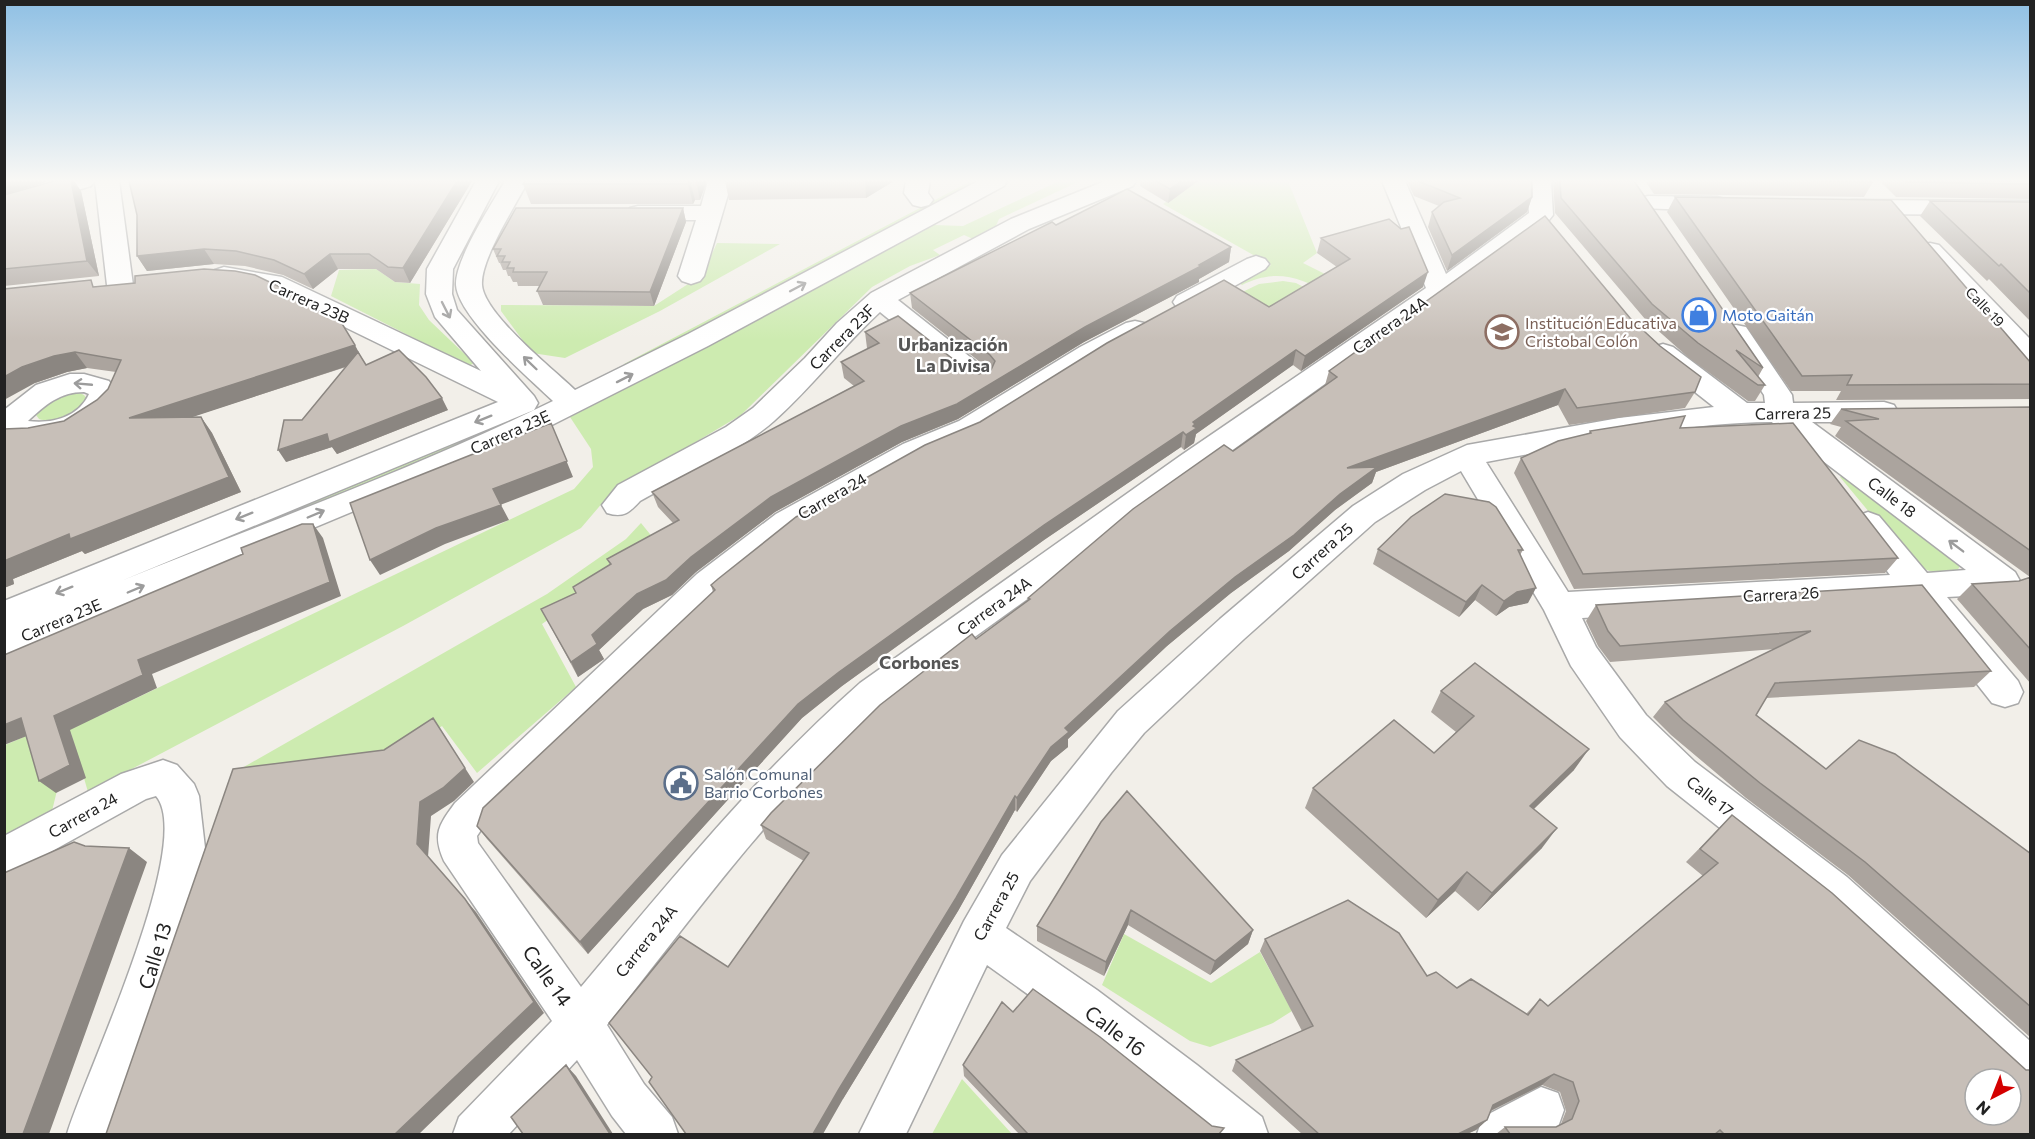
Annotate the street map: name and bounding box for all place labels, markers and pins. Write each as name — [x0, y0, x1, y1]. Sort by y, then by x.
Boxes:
shop icon: Moto Gaitán — [1681, 297, 1717, 333]
place label: Moto Gaitán — [1722, 305, 1814, 324]
place label: Institución Educativa Cristobal Colón — [1525, 313, 1677, 350]
school or university icon: Institución Educativa Cristobal Colón — [1484, 314, 1520, 350]
place label: Salón Comunal Barrio Corbones — [704, 764, 823, 801]
public building icon: Salón Comunal Barrio Corbones — [663, 765, 699, 801]

